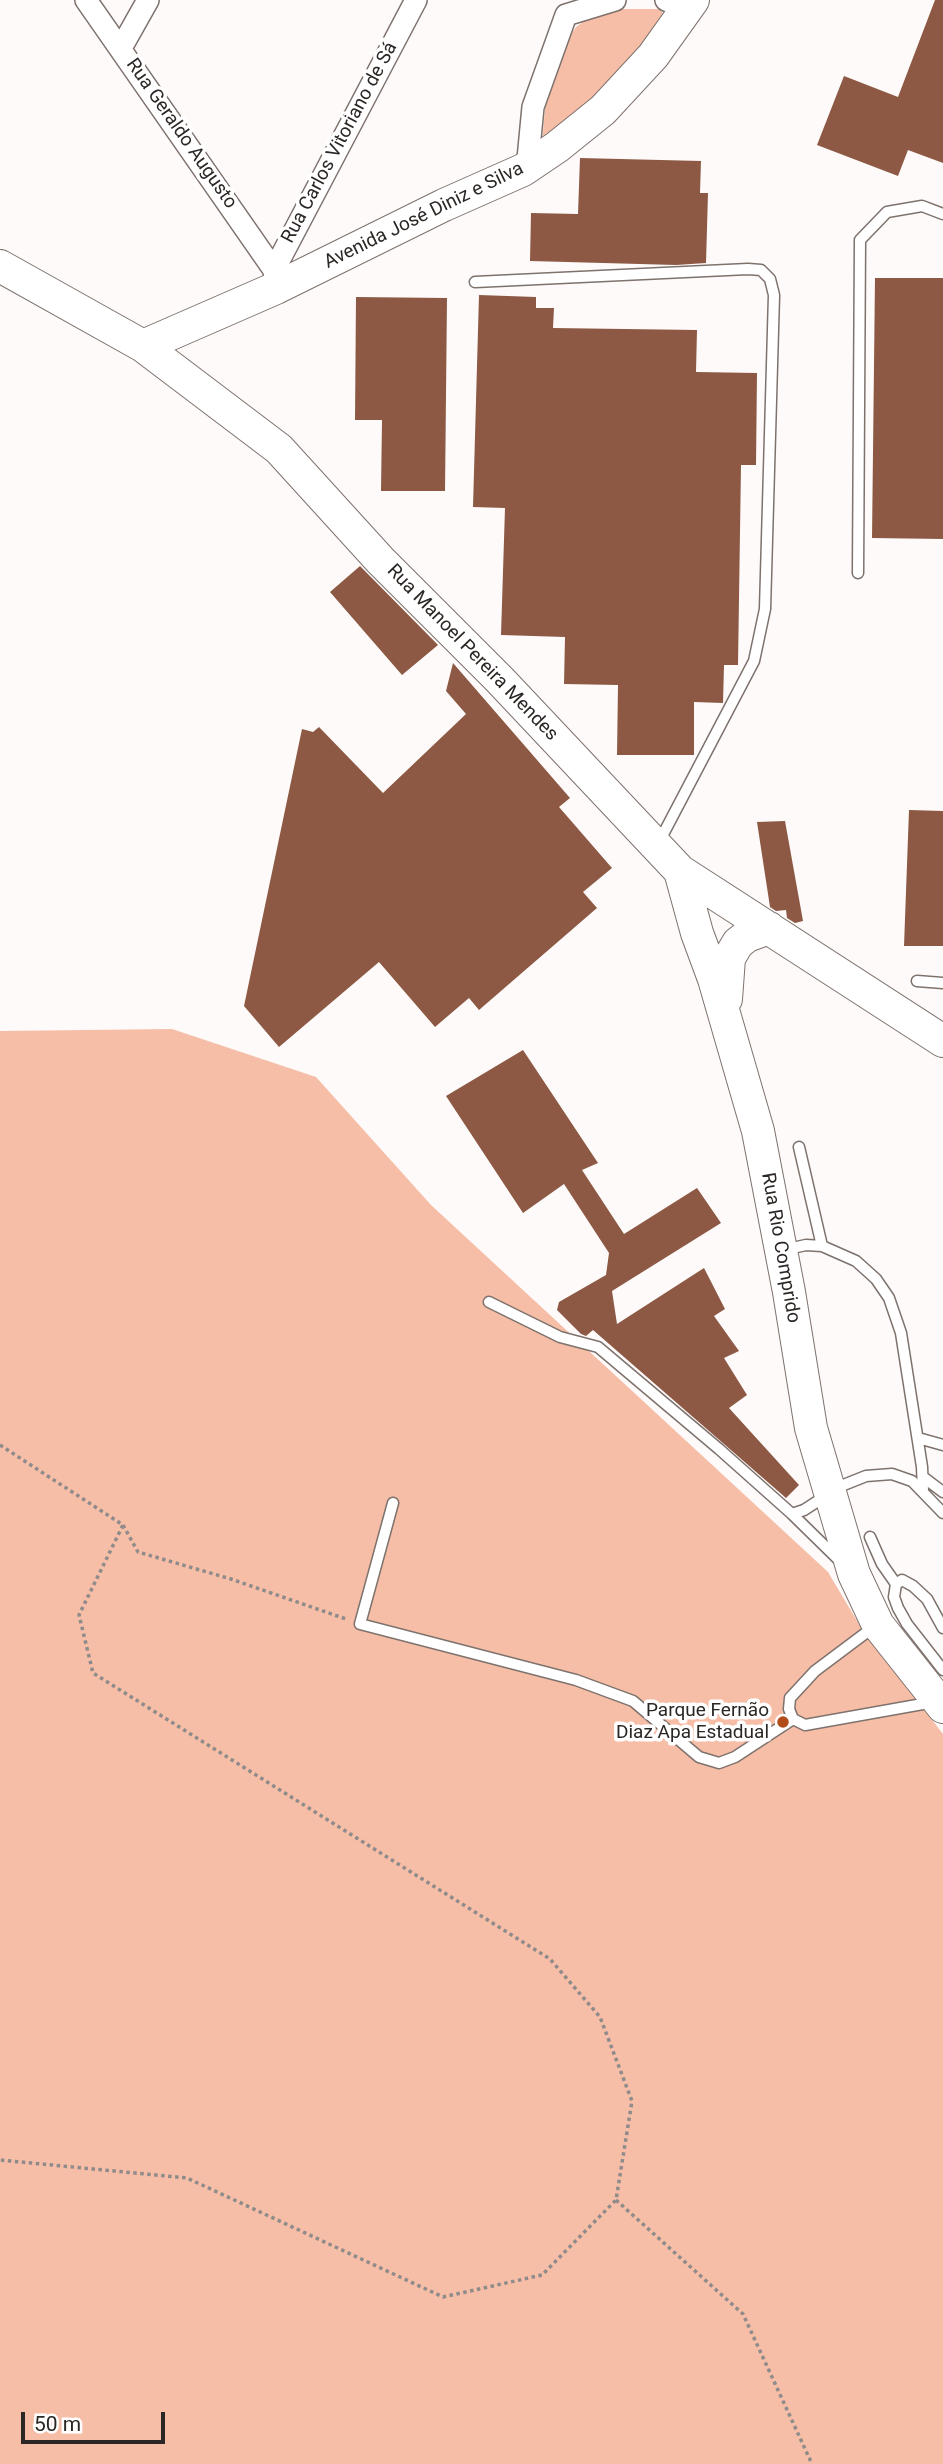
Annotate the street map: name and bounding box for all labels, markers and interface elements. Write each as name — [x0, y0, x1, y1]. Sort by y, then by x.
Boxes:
street label: Rua Carlos Vitoriano de Sá — [277, 39, 403, 247]
street label: Rua Geraldo Augusto — [121, 55, 241, 213]
street label: Avenida José Diniz e Silva — [321, 158, 527, 274]
street label: Rua Manoel Pereira Mendes — [382, 560, 562, 746]
street label: Rua Rio Comprido — [756, 1171, 804, 1325]
place label: Parque Fernão Diaz Apa Estadual — [616, 1700, 769, 1744]
marker: Parque Fernão Diaz Apa Estadual — [775, 1714, 791, 1730]
scale bar — [24, 2398, 168, 2442]
text: 50 m — [34, 2412, 81, 2436]

